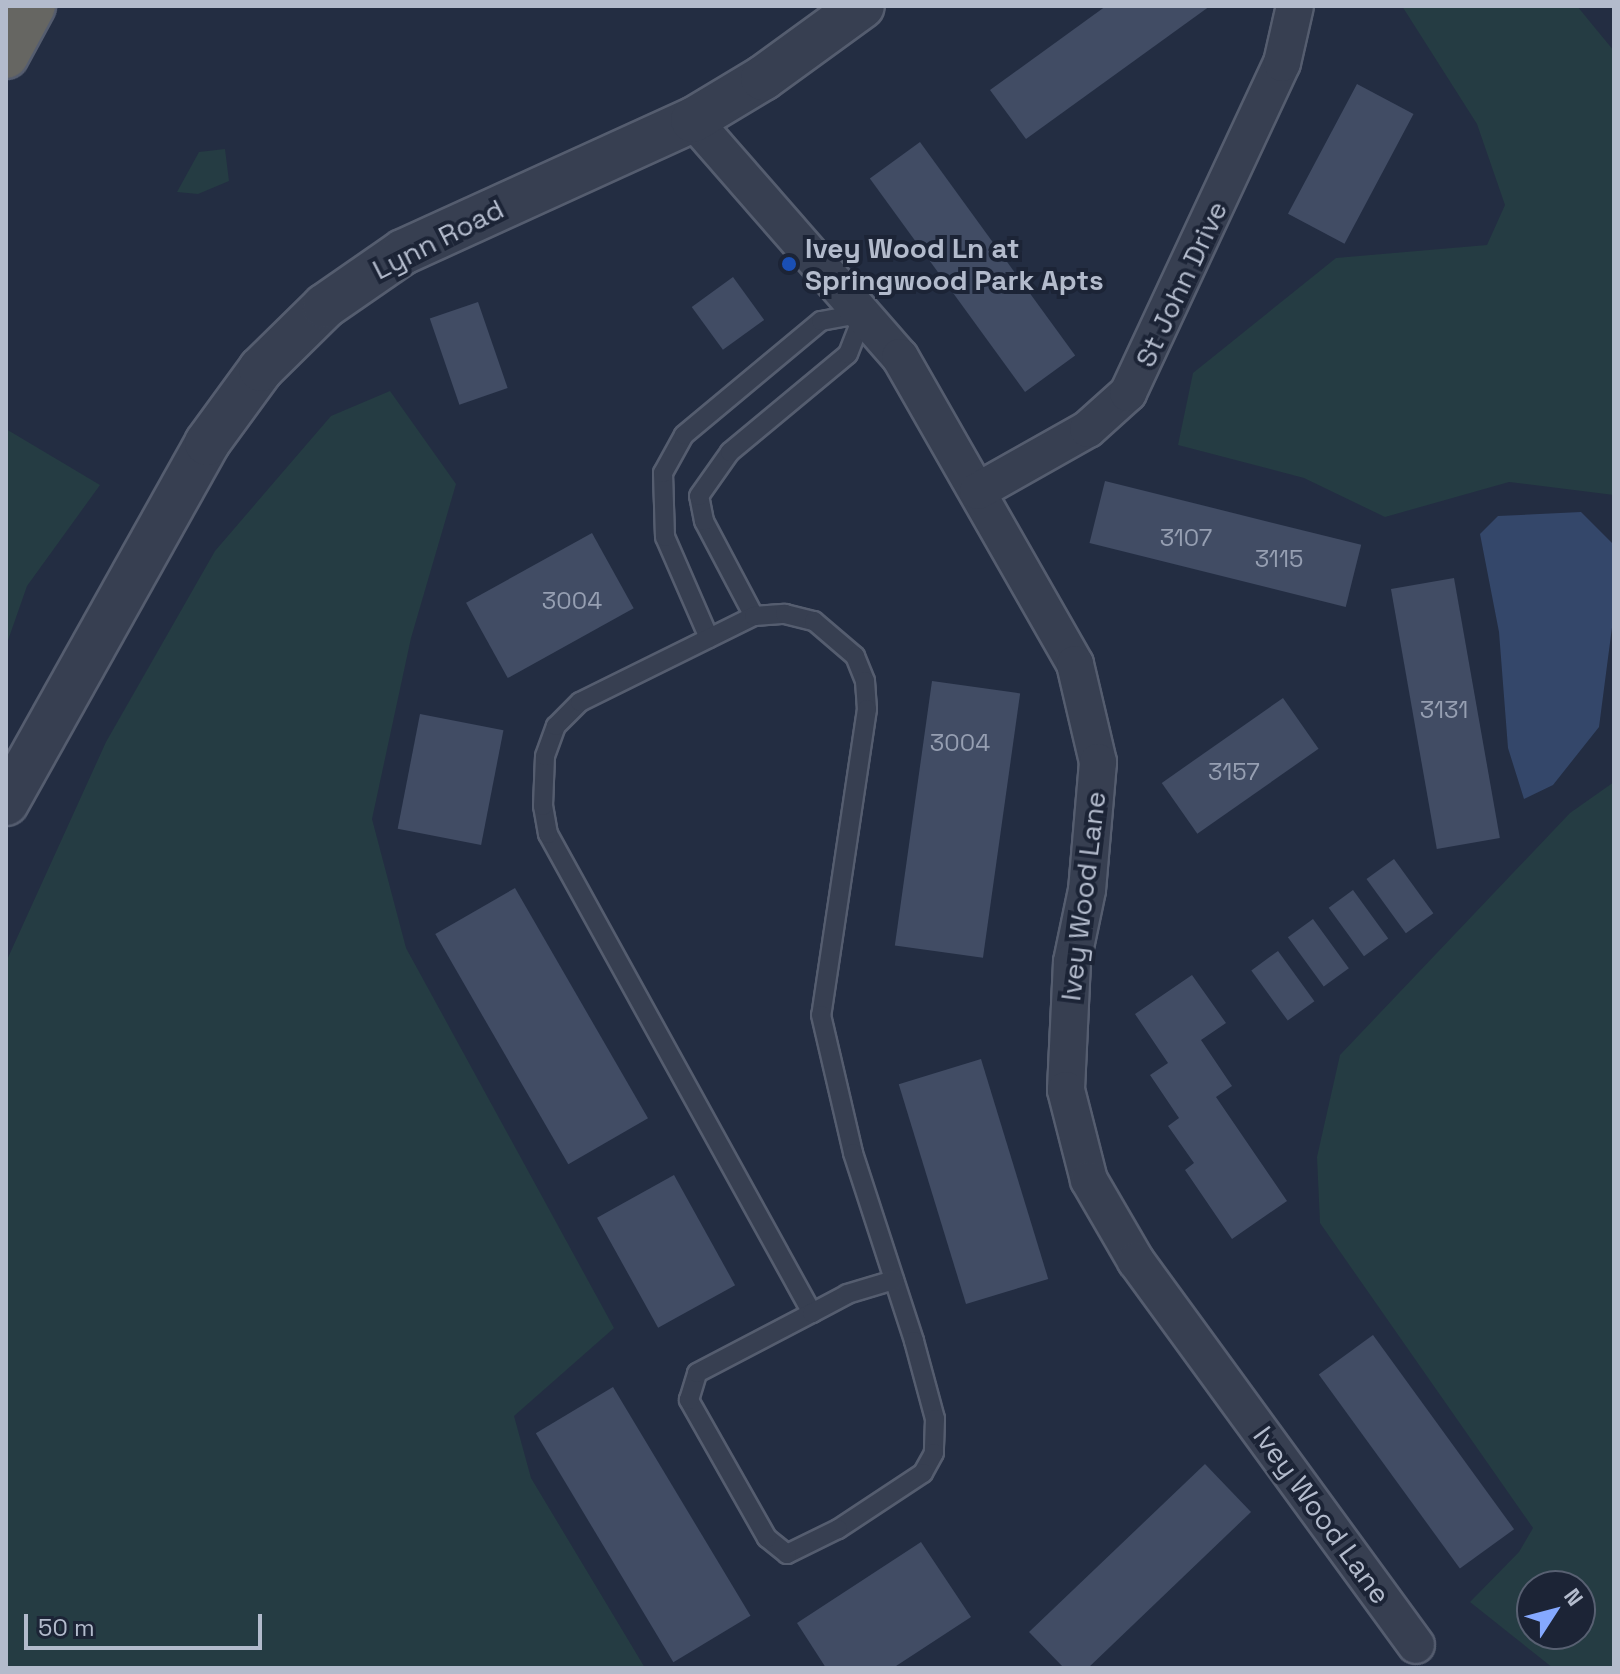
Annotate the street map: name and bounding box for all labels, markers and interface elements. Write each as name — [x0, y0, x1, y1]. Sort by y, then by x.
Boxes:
street label: Lynn Road — [367, 192, 509, 286]
street label: St John Drive — [1128, 196, 1234, 372]
place label: Ivey Wood Ln at Springwood Park Apts — [805, 231, 1104, 297]
marker: Ivey Wood Ln at Springwood Park Apts — [780, 255, 798, 273]
house number: 3107 — [1160, 524, 1212, 552]
house number: 3115 — [1255, 545, 1303, 573]
house number: 3004 — [542, 587, 602, 615]
house number: 3131 — [1420, 696, 1468, 724]
house number: 3004 — [930, 729, 990, 757]
house number: 3157 — [1208, 758, 1260, 786]
street label: Ivey Wood Lane — [1053, 789, 1113, 1003]
street label: Ivey Wood Lane — [1246, 1420, 1398, 1610]
north arrow — [1516, 1570, 1596, 1650]
text: N — [1558, 1583, 1589, 1611]
scale bar — [28, 1598, 266, 1648]
text: 50 m — [38, 1612, 95, 1643]

